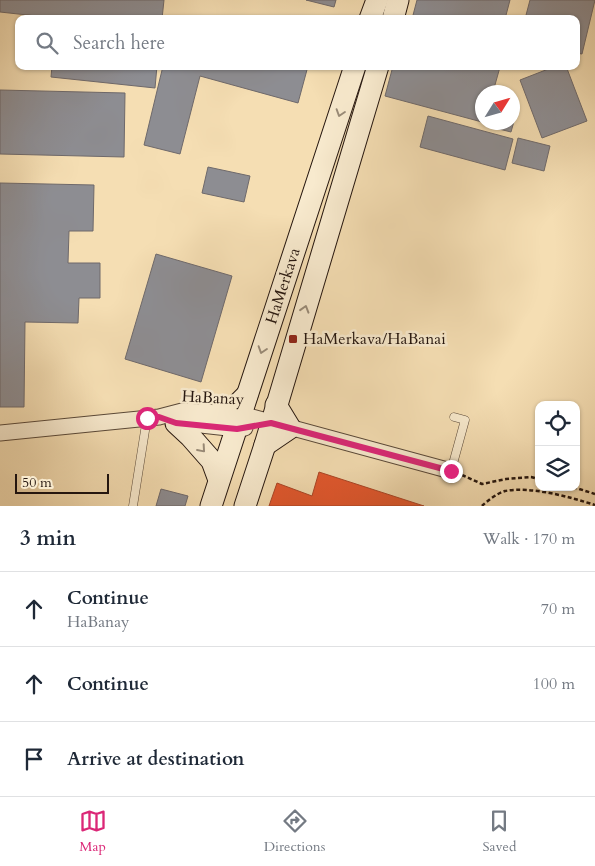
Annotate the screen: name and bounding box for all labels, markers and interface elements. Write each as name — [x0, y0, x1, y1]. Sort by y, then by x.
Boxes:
search box — [15, 15, 580, 70]
icon: search — [33, 29, 61, 57]
text: Search here — [73, 30, 165, 56]
north arrow — [475, 85, 520, 130]
one-way arrow — [335, 108, 345, 116]
street label: HaMerkava — [260, 245, 306, 327]
one-way arrow — [300, 305, 310, 313]
place label: HaMerkava/HaBanai — [303, 328, 446, 350]
marker: HaMerkava/HaBanai — [287, 333, 299, 345]
one-way arrow — [257, 345, 267, 354]
street label: HaBanay — [181, 385, 245, 411]
map controls — [535, 401, 580, 491]
button: locate — [535, 401, 580, 446]
route start — [136, 407, 159, 430]
one-way arrow — [196, 443, 205, 452]
button: layers — [535, 446, 580, 491]
route end — [440, 460, 463, 483]
scale bar — [15, 471, 109, 494]
text: 50 m — [22, 473, 52, 492]
text: 3 min — [20, 524, 76, 553]
text: Walk · 170 m — [483, 528, 575, 550]
text: Continue — [67, 585, 149, 611]
icon: ahead — [20, 595, 48, 623]
text: 70 m — [541, 598, 575, 620]
text: HaBanay — [67, 611, 130, 633]
icon: ahead — [20, 670, 48, 698]
text: Continue — [67, 671, 149, 697]
text: 100 m — [533, 673, 575, 695]
icon: arrive — [20, 745, 48, 773]
text: Arrive at destination — [67, 746, 244, 772]
tab: Map — [79, 807, 107, 856]
tab: Directions — [264, 807, 325, 856]
tab: Saved — [482, 807, 516, 856]

